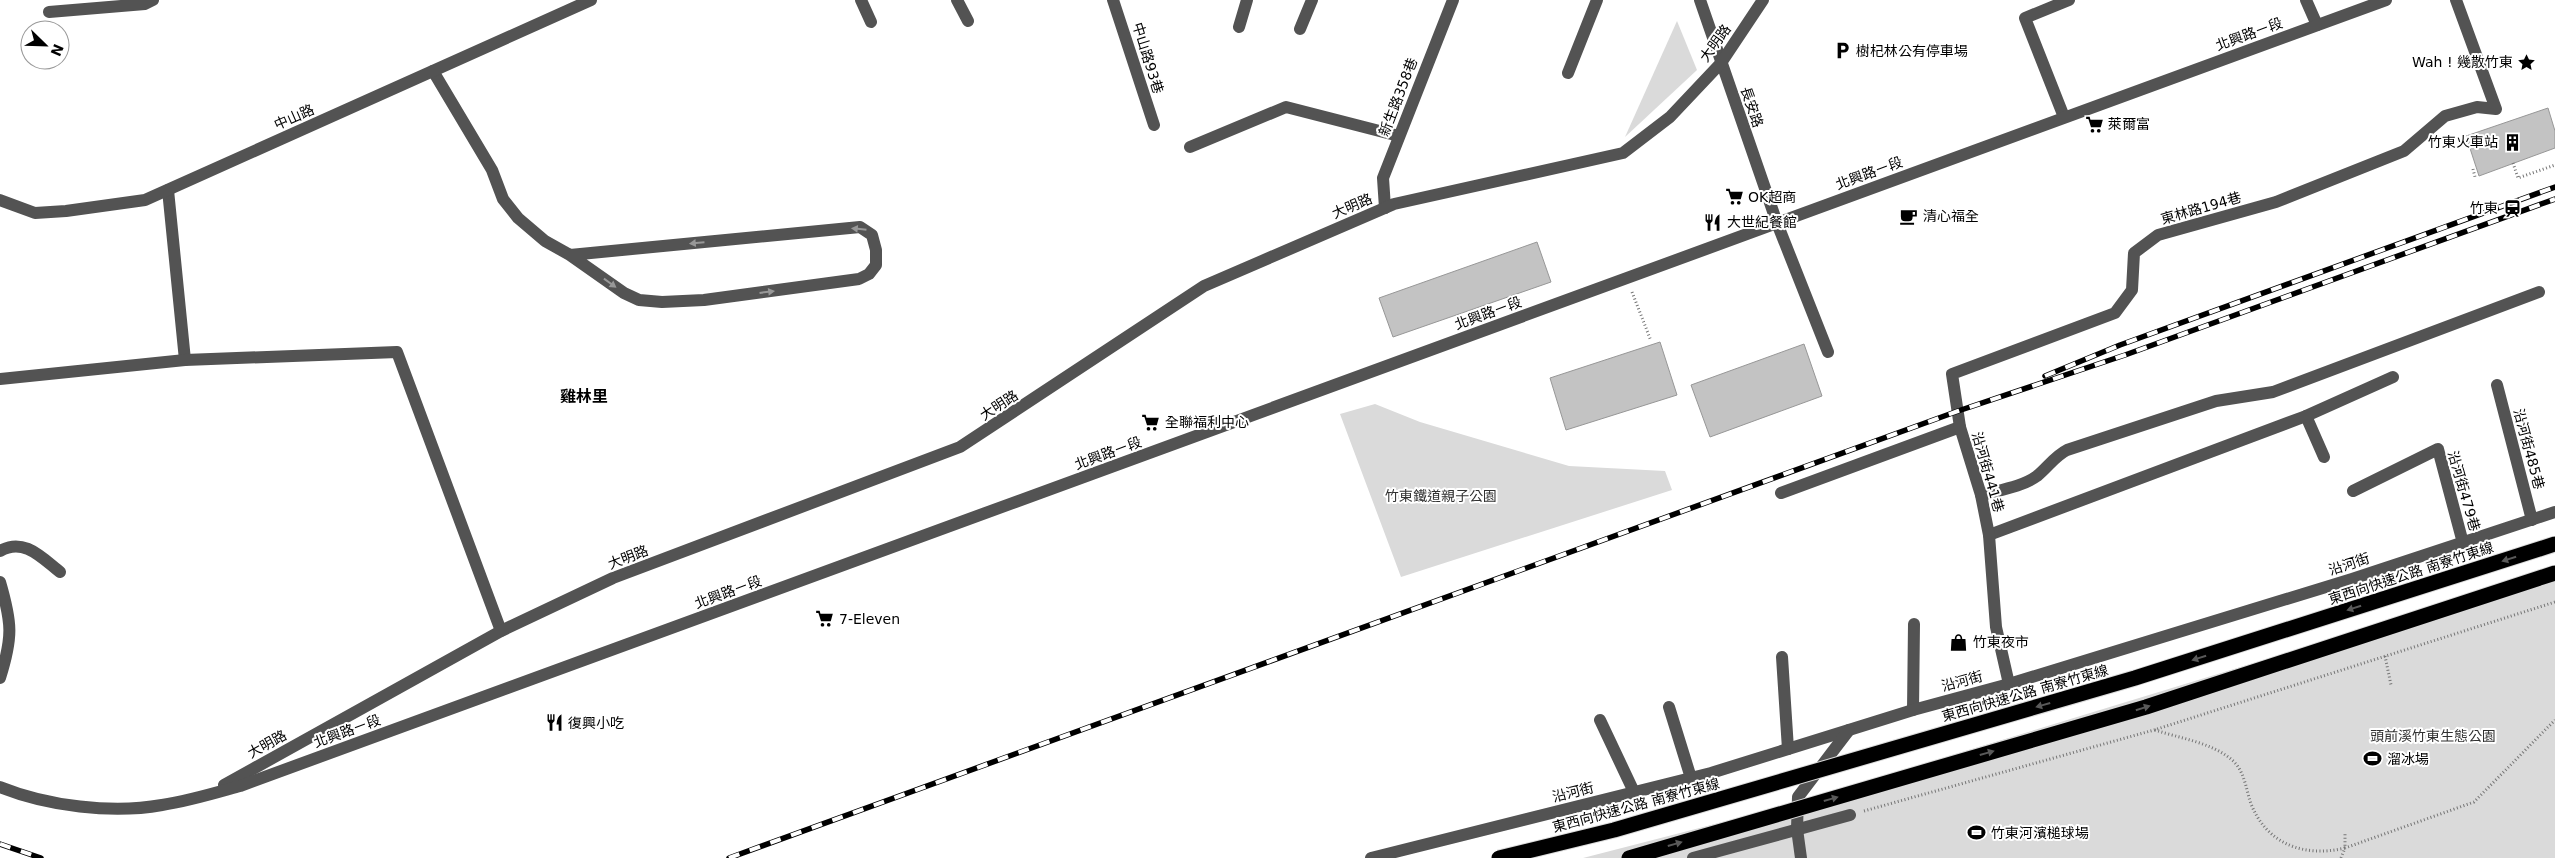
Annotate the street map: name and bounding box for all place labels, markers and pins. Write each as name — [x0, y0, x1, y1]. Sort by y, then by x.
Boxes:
parking icon: 樹杞林公有停車場 — [1832, 41, 1852, 61]
place label: 樹杞林公有停車場 — [1856, 43, 1968, 59]
place icon: Wah ! 幾散竹東 — [2517, 52, 2537, 72]
place label: Wah ! 幾散竹東 — [2412, 54, 2513, 70]
supermarket icon: 萊爾富 — [2084, 114, 2104, 134]
place label: 萊爾富 — [2108, 116, 2150, 132]
building icon: 竹東火車站 — [2502, 132, 2522, 152]
place label: 竹東火車站 — [2428, 134, 2498, 150]
supermarket icon: OK超商 — [1724, 187, 1744, 207]
place label: OK超商 — [1748, 189, 1796, 205]
station icon: 竹東 — [2502, 198, 2522, 218]
place label: 竹東 — [2470, 200, 2498, 216]
cafe icon: 清心福全 — [1899, 206, 1919, 226]
place label: 清心福全 — [1923, 208, 1979, 224]
restaurant icon: 大世紀餐館 — [1703, 212, 1723, 232]
place label: 大世紀餐館 — [1727, 214, 1797, 230]
supermarket icon: 全聯福利中心 — [1141, 412, 1161, 432]
place label: 全聯福利中心 — [1165, 414, 1249, 430]
supermarket icon: 7-Eleven — [815, 609, 835, 629]
place label: 7-Eleven — [839, 611, 900, 627]
shop icon: 竹東夜市 — [1949, 632, 1969, 652]
place label: 竹東夜市 — [1973, 634, 2029, 650]
restaurant icon: 復興小吃 — [544, 713, 564, 733]
place label: 復興小吃 — [568, 715, 624, 731]
sports icon: 溜冰場 — [2363, 749, 2383, 769]
place label: 溜冰場 — [2387, 751, 2429, 767]
sports icon: 竹東河濱槌球場 — [1967, 823, 1987, 843]
place label: 竹東河濱槌球場 — [1991, 825, 2089, 841]

